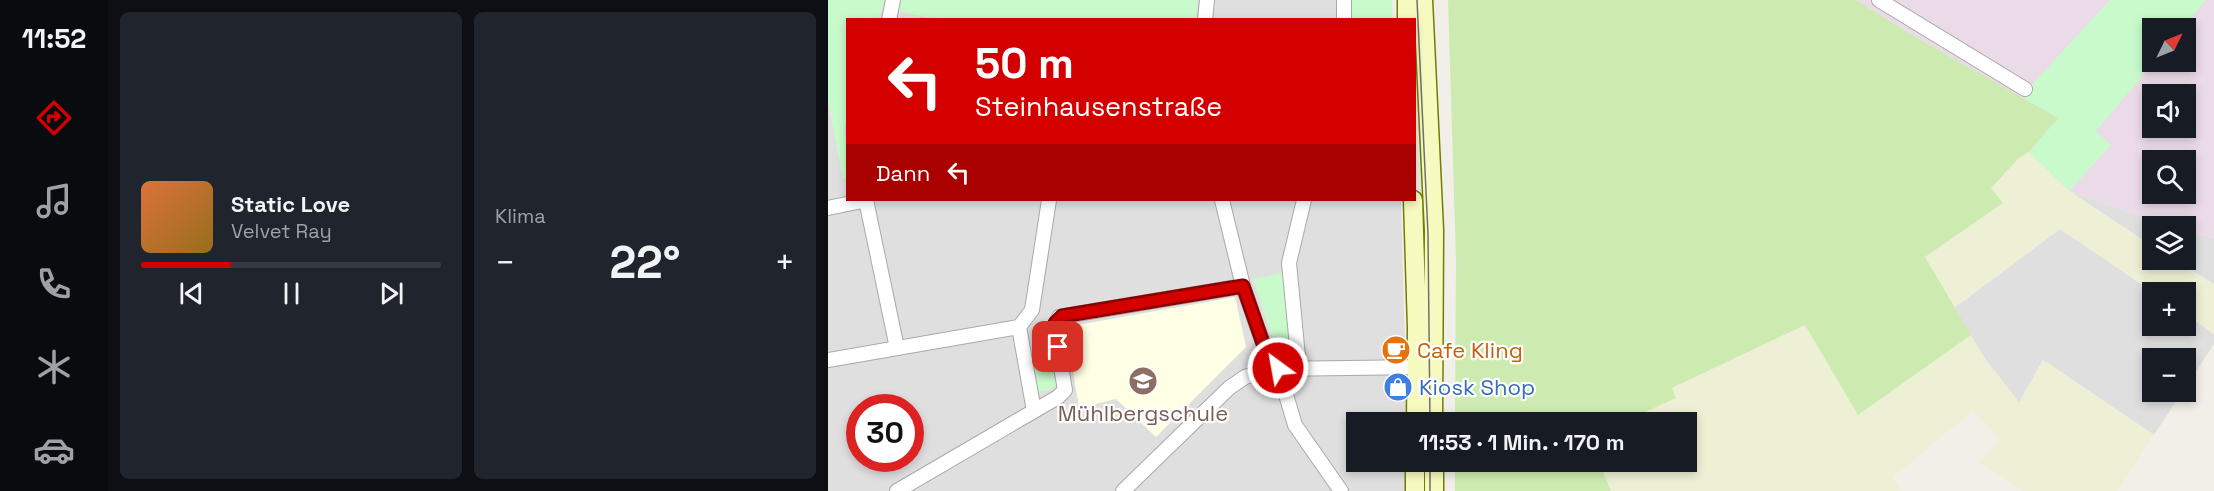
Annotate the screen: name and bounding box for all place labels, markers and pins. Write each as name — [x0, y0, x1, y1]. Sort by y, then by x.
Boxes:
pin — [1032, 321, 1083, 372]
cafe icon: Cafe Kling — [1380, 334, 1412, 366]
place label: Cafe Kling — [1417, 336, 1523, 364]
school or university icon: Mühlbergschule — [1127, 365, 1159, 397]
shop icon: Kiosk Shop — [1382, 371, 1414, 403]
place label: Kiosk Shop — [1419, 373, 1535, 401]
place label: Mühlbergschule — [1058, 399, 1228, 427]

